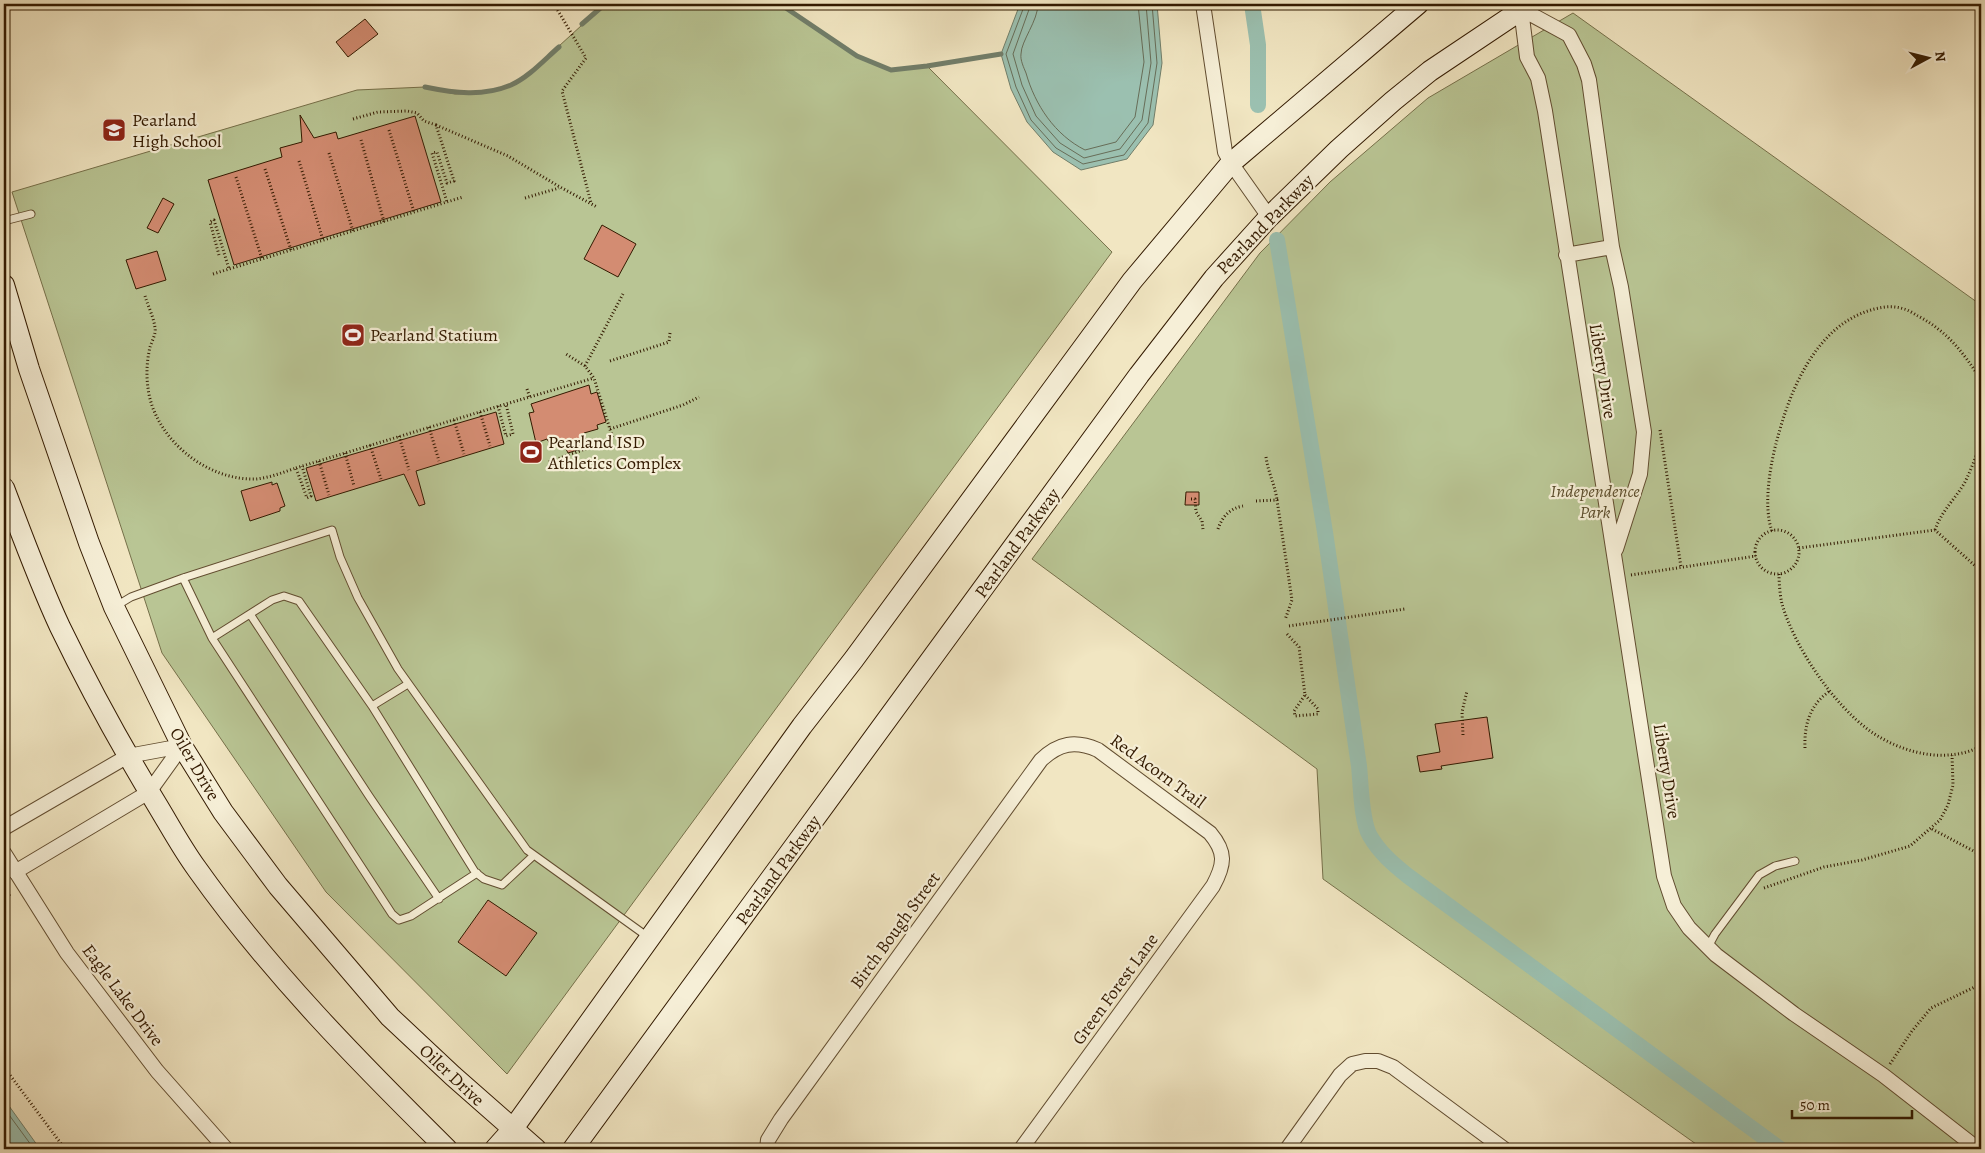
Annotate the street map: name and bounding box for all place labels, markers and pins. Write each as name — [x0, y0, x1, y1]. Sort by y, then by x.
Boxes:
place label: Pearland High School — [132, 108, 222, 153]
school or university icon: Pearland High School — [101, 117, 127, 143]
sports icon: Pearland Statium — [340, 322, 366, 348]
place label: Pearland Statium — [370, 323, 498, 347]
place label: Pearland ISD Athletics Complex — [547, 430, 681, 475]
sports icon: Pearland ISD Athletics Complex — [518, 439, 544, 465]

